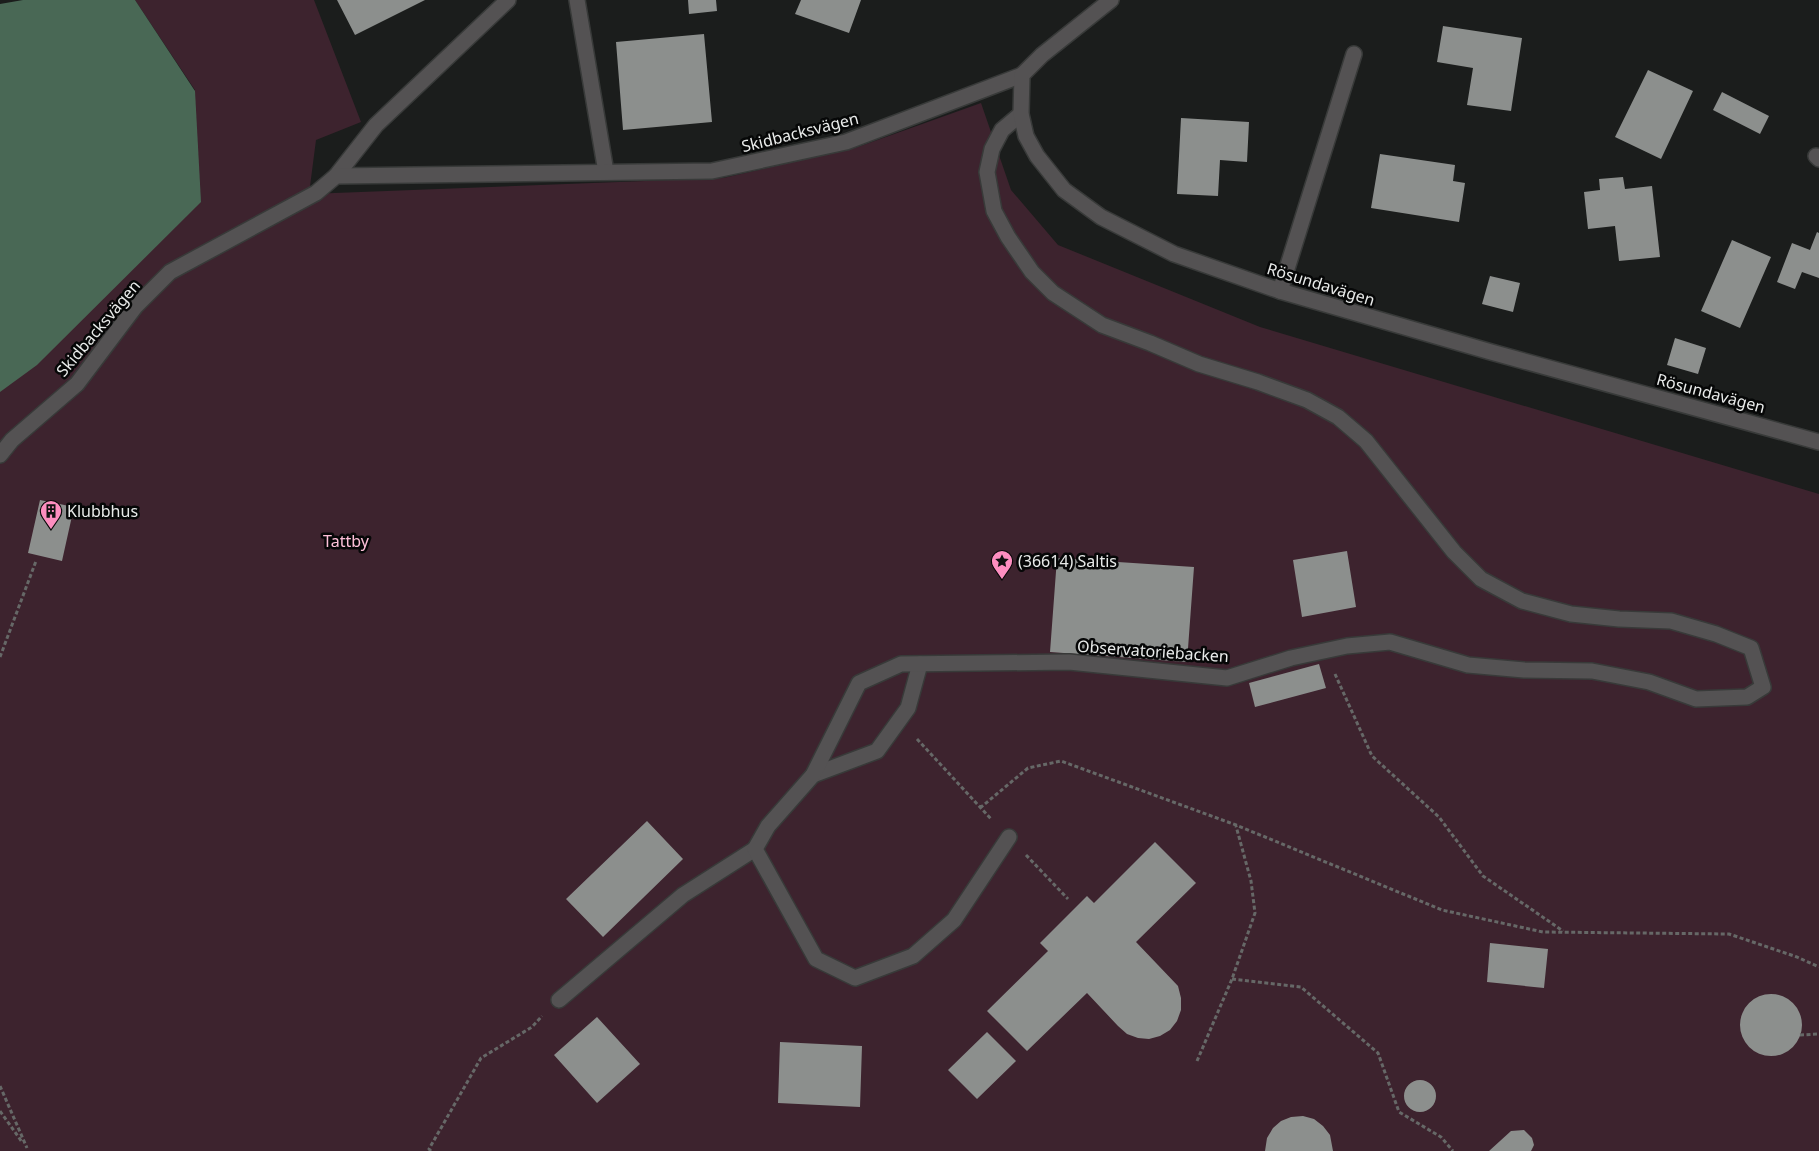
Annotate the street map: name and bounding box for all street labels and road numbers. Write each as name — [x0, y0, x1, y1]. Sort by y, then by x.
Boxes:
street label: Skidbacksvägen — [739, 107, 861, 157]
street label: Rösundavägen — [1264, 257, 1378, 311]
street label: Skidbacksvägen — [51, 275, 145, 381]
street label: Rösundavägen — [1654, 368, 1768, 418]
street label: Observatoriebacken — [1076, 635, 1230, 667]

